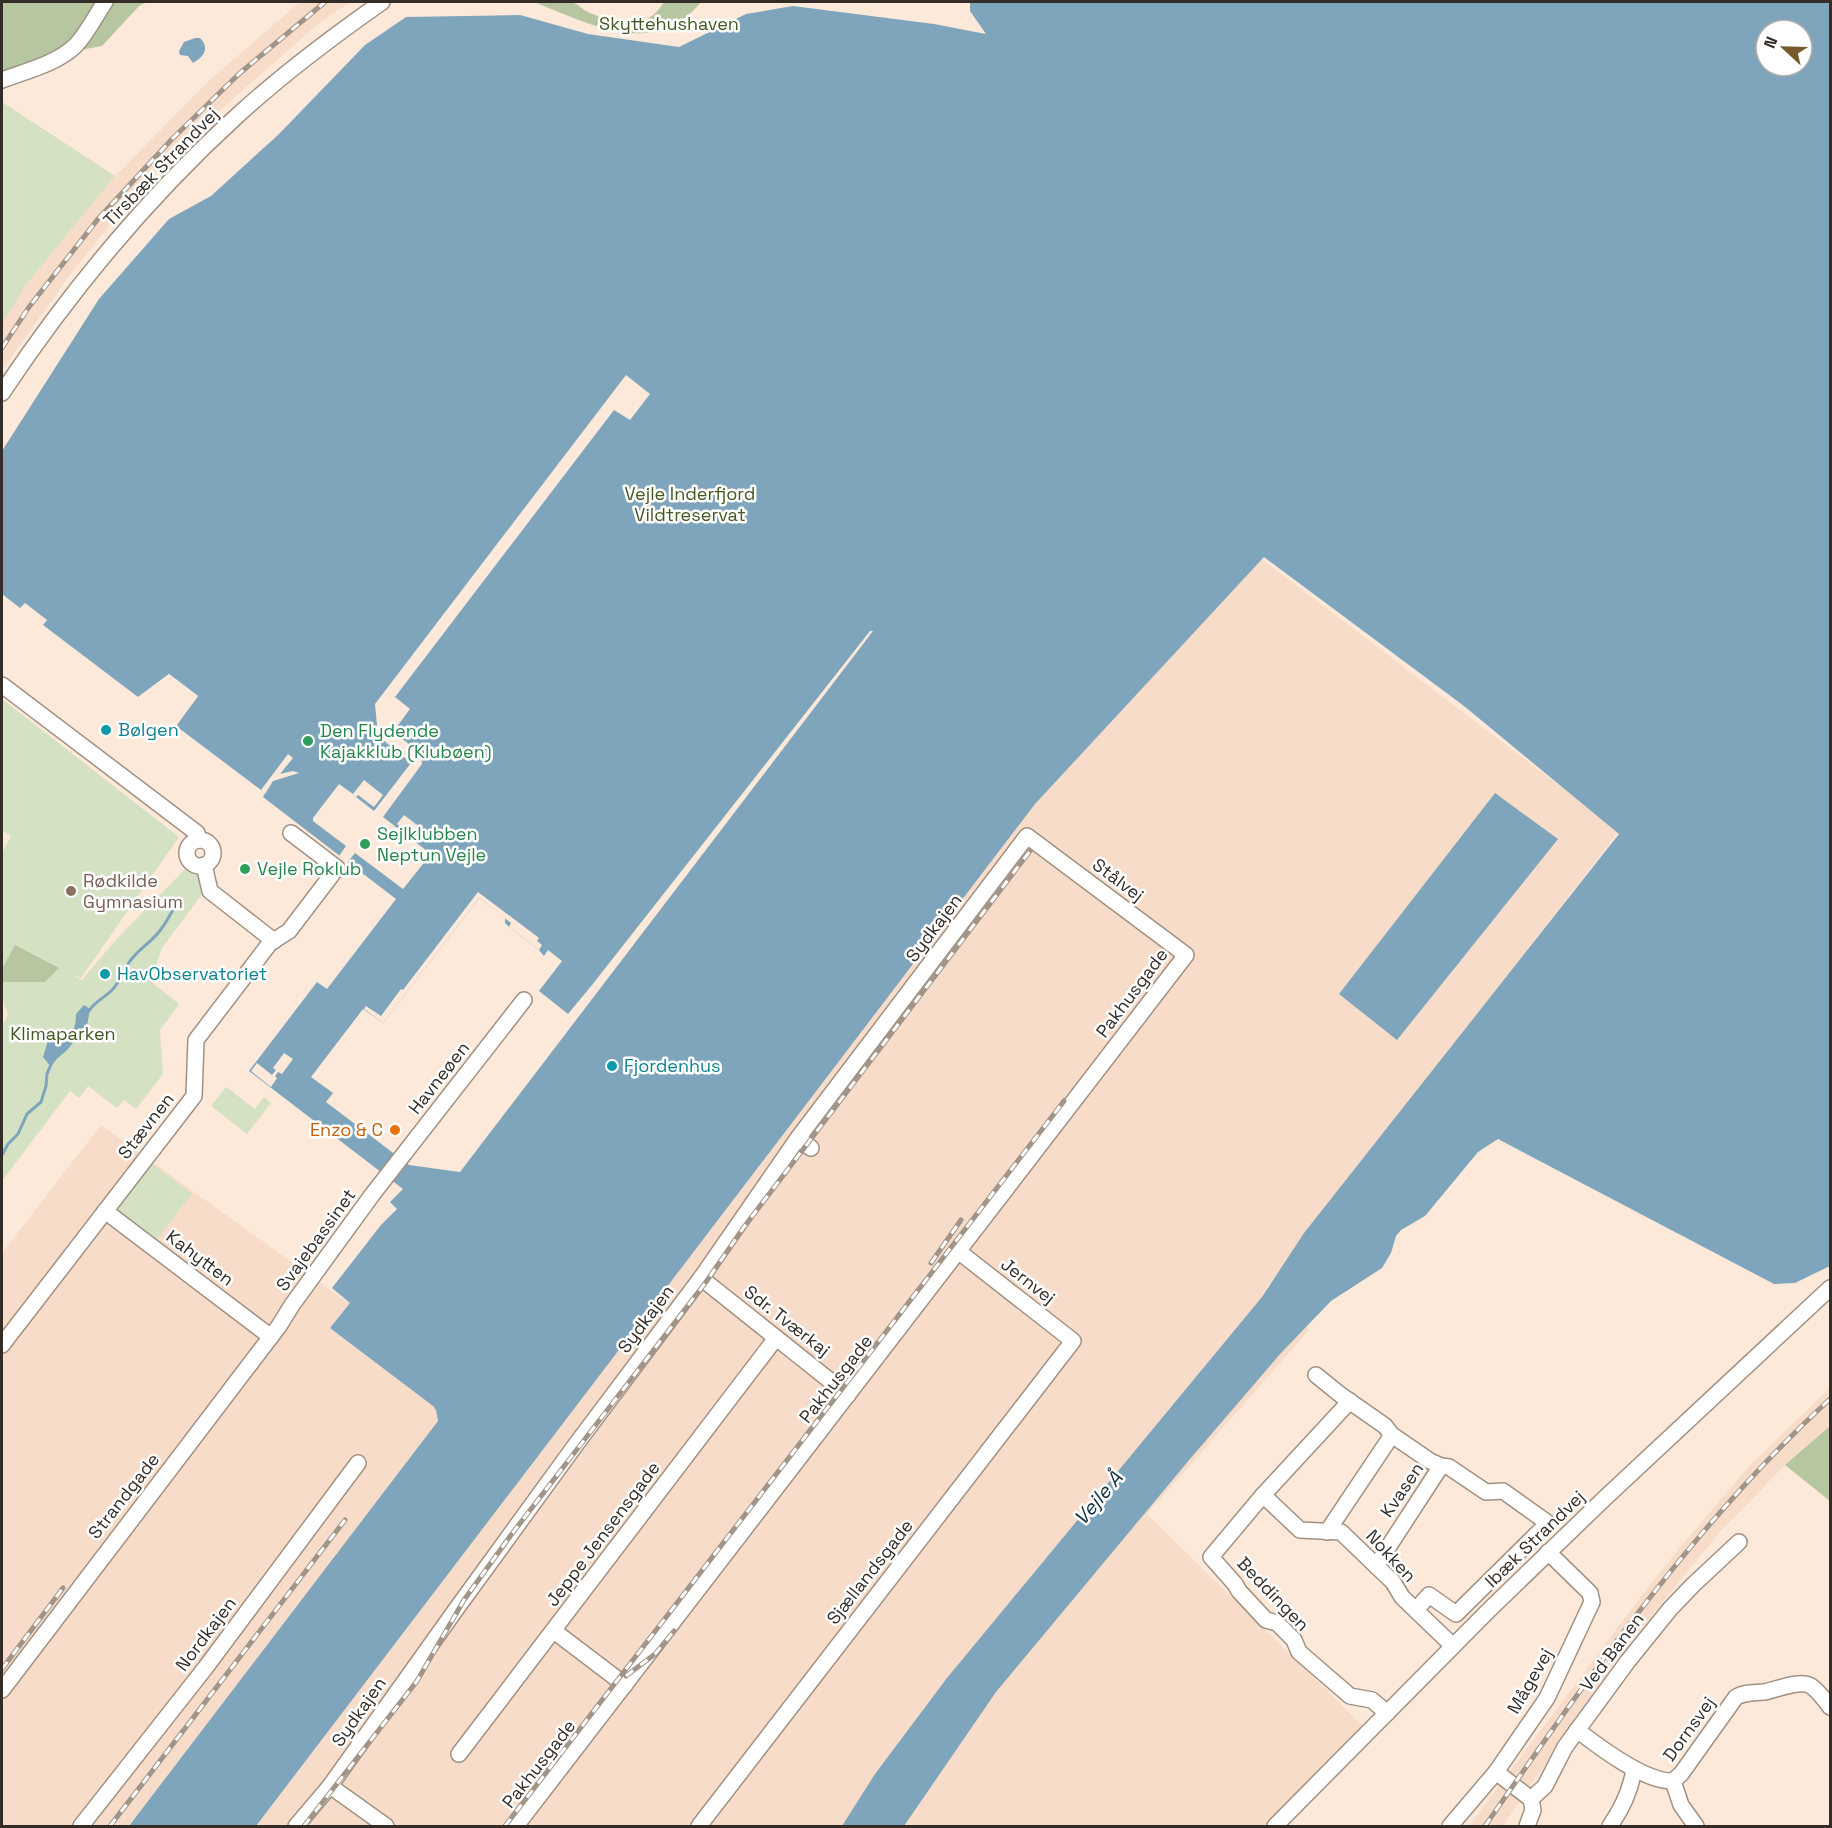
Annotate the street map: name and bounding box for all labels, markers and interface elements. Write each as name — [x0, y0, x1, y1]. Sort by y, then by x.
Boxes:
park label: Skyttehushaven — [599, 12, 739, 35]
north arrow — [1754, 18, 1814, 78]
text: N — [1759, 34, 1782, 51]
street label: Tirsbæk Strandvej — [98, 102, 223, 231]
park label: Vejle Inderfjord Vildtreservat — [625, 482, 755, 526]
place label: Bølgen — [118, 718, 179, 741]
place label: Den Flydende Kajakklub (Klubøen) — [320, 719, 491, 763]
marker: Bølgen — [99, 723, 113, 737]
marker: Den Flydende Kajakklub (Klubøen) — [301, 734, 315, 748]
place label: Sejlklubben Neptun Vejle — [377, 822, 486, 866]
marker: Sejlklubben Neptun Vejle — [358, 837, 372, 851]
street label: Stålvej — [1088, 853, 1149, 906]
place label: Vejle Roklub — [257, 857, 361, 880]
marker: Vejle Roklub — [238, 862, 252, 876]
place label: Rødkilde Gymnasium — [83, 869, 183, 913]
marker: Rødkilde Gymnasium — [64, 884, 78, 898]
street label: Sydkajen — [900, 889, 967, 966]
street label: Pakhusgade — [1091, 943, 1173, 1042]
place label: HavObservatoriet — [117, 962, 267, 985]
marker: HavObservatoriet — [98, 967, 112, 981]
park label: Klimaparken — [10, 1022, 116, 1045]
street label: Havneøen — [403, 1037, 474, 1119]
place label: Fjordenhus — [624, 1054, 720, 1077]
marker: Fjordenhus — [605, 1059, 619, 1073]
street label: Stævnen — [113, 1088, 179, 1163]
place label: Enzo & C — [310, 1118, 383, 1141]
marker: Enzo & C — [388, 1123, 402, 1137]
street label: Svajebassinet — [271, 1184, 360, 1295]
street label: Kahytten — [162, 1225, 239, 1291]
street label: Jernvej — [996, 1252, 1060, 1309]
street label: Sydkajen — [612, 1280, 679, 1357]
street label: Sdr. Tværkaj — [740, 1280, 835, 1361]
street label: Pakhusgade — [794, 1330, 877, 1428]
street label: Strandgade — [83, 1448, 164, 1543]
street label: Jeppe Jensensgade — [541, 1457, 665, 1611]
street label: Kvasen — [1375, 1458, 1428, 1522]
water label: Vejle Å — [1068, 1465, 1128, 1530]
street label: Ibæk Strandvej — [1480, 1485, 1589, 1592]
street label: Sjællandsgade — [821, 1514, 918, 1629]
street label: Nokken — [1361, 1525, 1421, 1587]
street label: Beddingen — [1232, 1552, 1314, 1636]
street label: Nordkajen — [170, 1592, 241, 1675]
street label: Ved Banen — [1575, 1608, 1649, 1695]
street label: Mågevej — [1502, 1644, 1558, 1718]
street label: Sydkajen — [326, 1673, 391, 1751]
street label: Dornsvej — [1657, 1692, 1720, 1766]
street label: Pakhusgade — [497, 1715, 580, 1813]

